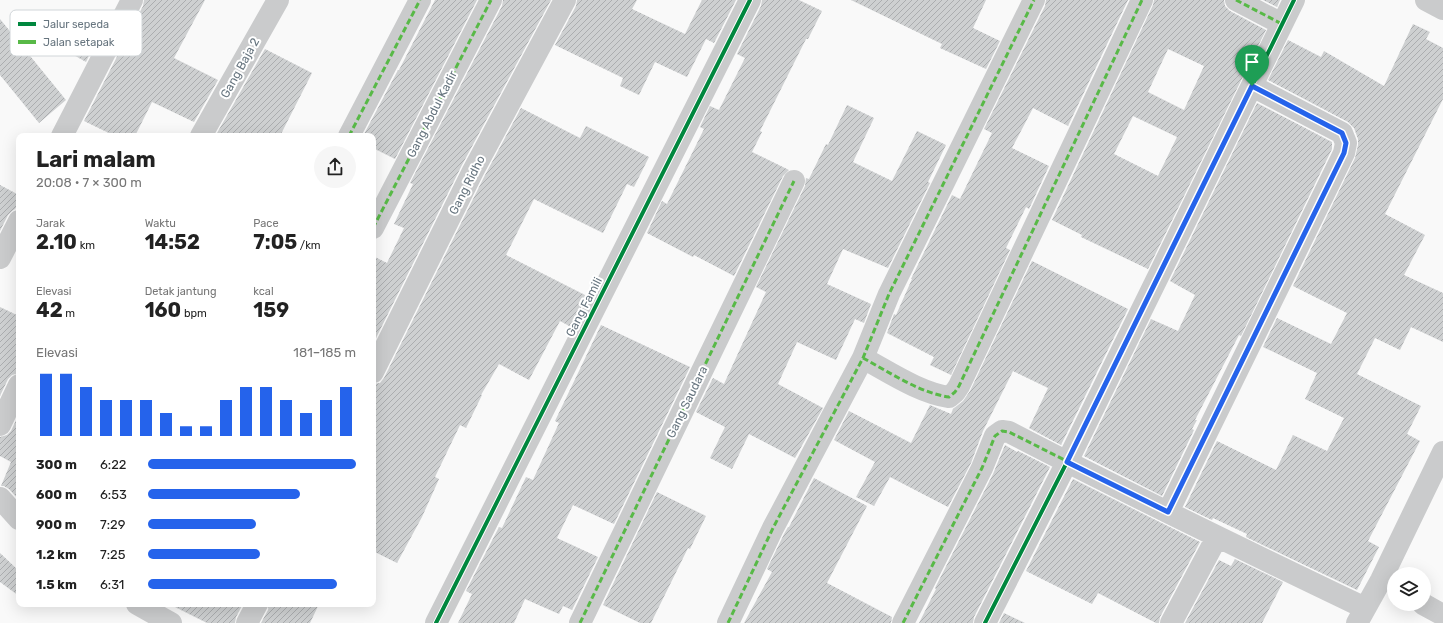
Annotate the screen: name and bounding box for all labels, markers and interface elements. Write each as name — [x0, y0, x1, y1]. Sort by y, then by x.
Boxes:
legend — [10, 10, 142, 56]
text: Jalur sepeda — [43, 18, 109, 31]
street label: Gang Baja 2 — [218, 35, 262, 101]
text: Jalan setapak — [43, 36, 115, 49]
pin — [1235, 45, 1269, 86]
icon: arrive — [1241, 51, 1263, 73]
street label: Gang Abdul Kadir — [404, 68, 460, 160]
text: Lari malam — [36, 146, 156, 173]
button: share — [314, 146, 356, 188]
street label: Gang Ridho — [446, 153, 488, 217]
text: 20:08 · 7 × 300 m — [36, 175, 142, 190]
text: Jarak — [36, 217, 65, 230]
text: Waktu — [145, 217, 176, 230]
text: Pace — [253, 217, 279, 230]
text: 2.10 — [36, 230, 77, 254]
text: 14:52 — [145, 230, 200, 254]
text: 7:05 — [253, 230, 297, 254]
text: km — [77, 239, 95, 252]
text: /km — [297, 239, 321, 252]
street label: Gang Famili — [563, 275, 605, 339]
text: Elevasi — [36, 285, 72, 298]
text: Detak jantung — [145, 285, 217, 298]
text: kcal — [253, 285, 274, 298]
text: 42 — [36, 298, 63, 322]
text: 160 — [145, 298, 181, 322]
text: 159 — [253, 298, 289, 322]
text: m — [63, 307, 75, 320]
text: bpm — [181, 307, 207, 320]
text: Elevasi — [36, 345, 78, 360]
text: 181–185 m — [293, 345, 356, 360]
street label: Gang Saudara — [664, 364, 710, 440]
text: 300 m — [36, 457, 77, 472]
text: 6:22 — [100, 457, 126, 472]
text: 600 m — [36, 487, 77, 502]
text: 6:53 — [100, 487, 127, 502]
text: 900 m — [36, 517, 77, 532]
text: 7:29 — [100, 517, 125, 532]
text: 1.2 km — [36, 547, 77, 562]
text: 7:25 — [100, 547, 125, 562]
map controls — [1387, 567, 1431, 611]
button: layers — [1387, 567, 1431, 611]
text: 1.5 km — [36, 577, 77, 592]
text: 6:31 — [100, 577, 124, 592]

